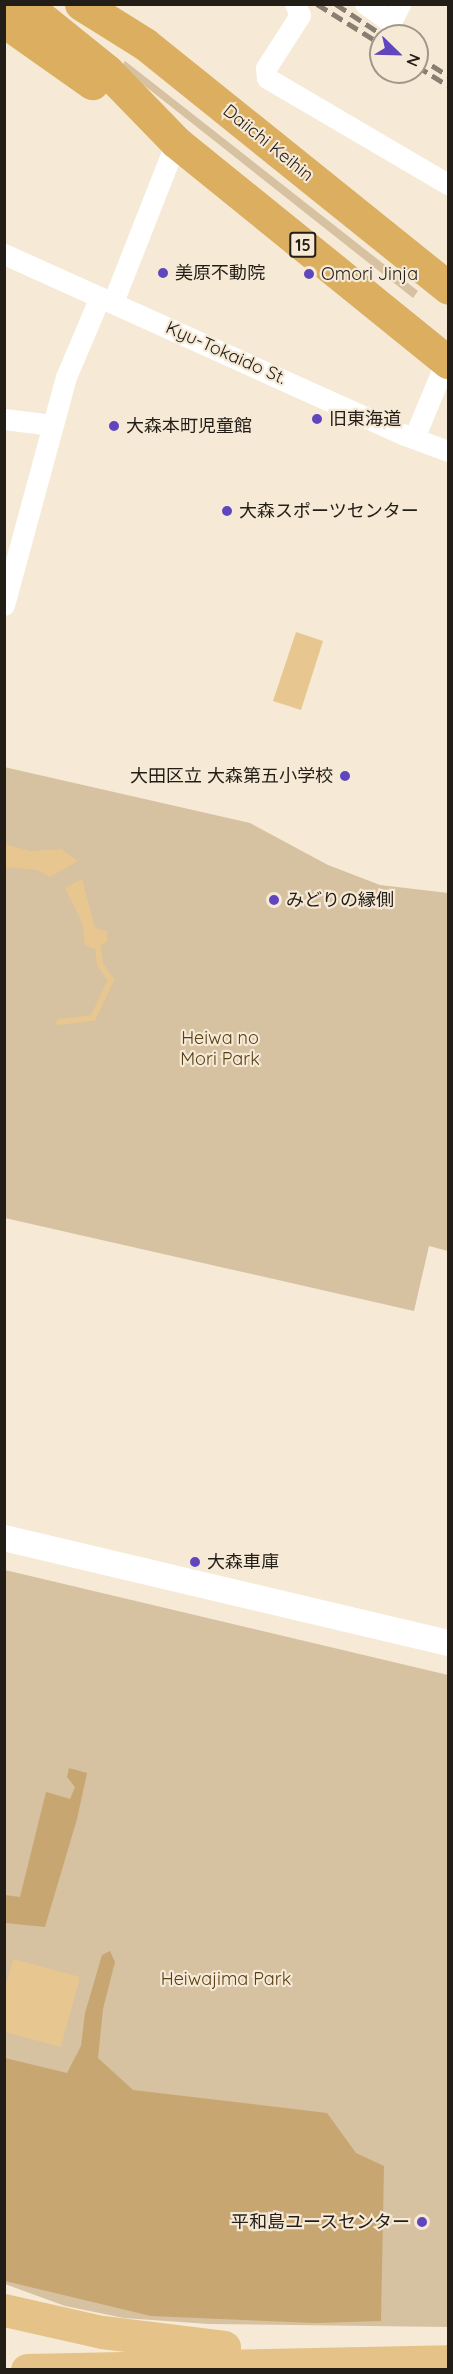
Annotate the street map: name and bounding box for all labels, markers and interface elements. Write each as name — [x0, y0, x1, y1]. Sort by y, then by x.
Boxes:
north arrow — [369, 24, 429, 84]
text: N — [402, 51, 425, 70]
street label: Daiichi Keihin — [218, 100, 318, 186]
road number: 15 — [288, 232, 318, 258]
place label: 美原不動院 — [175, 262, 265, 284]
place label: Omori Jinja — [321, 263, 418, 285]
marker: 美原不動院 — [156, 266, 170, 280]
marker: Omori Jinja — [302, 267, 316, 281]
street label: Kyu-Tokaido St. — [163, 317, 289, 389]
place label: 旧東海道 — [329, 408, 401, 430]
marker: 旧東海道 — [310, 412, 324, 426]
place label: 大森本町児童館 — [126, 415, 252, 437]
marker: 大森本町児童館 — [107, 419, 121, 433]
place label: 大森スポーツセンター — [239, 500, 419, 522]
marker: 大森スポーツセンター — [220, 504, 234, 518]
place label: 大田区立 大森第五小学校 — [130, 765, 333, 787]
marker: 大田区立 大森第五小学校 — [338, 769, 352, 783]
place label: みどりの縁側 — [286, 889, 394, 911]
marker: みどりの縁側 — [267, 893, 281, 907]
park label: Heiwa no Mori Park — [180, 1028, 260, 1070]
place label: 大森車庫 — [207, 1551, 279, 1573]
marker: 大森車庫 — [188, 1555, 202, 1569]
park label: Heiwajima Park — [161, 1968, 291, 1990]
place label: 平和島ユースセンター — [230, 2211, 410, 2233]
marker: 平和島ユースセンター — [415, 2215, 429, 2229]

